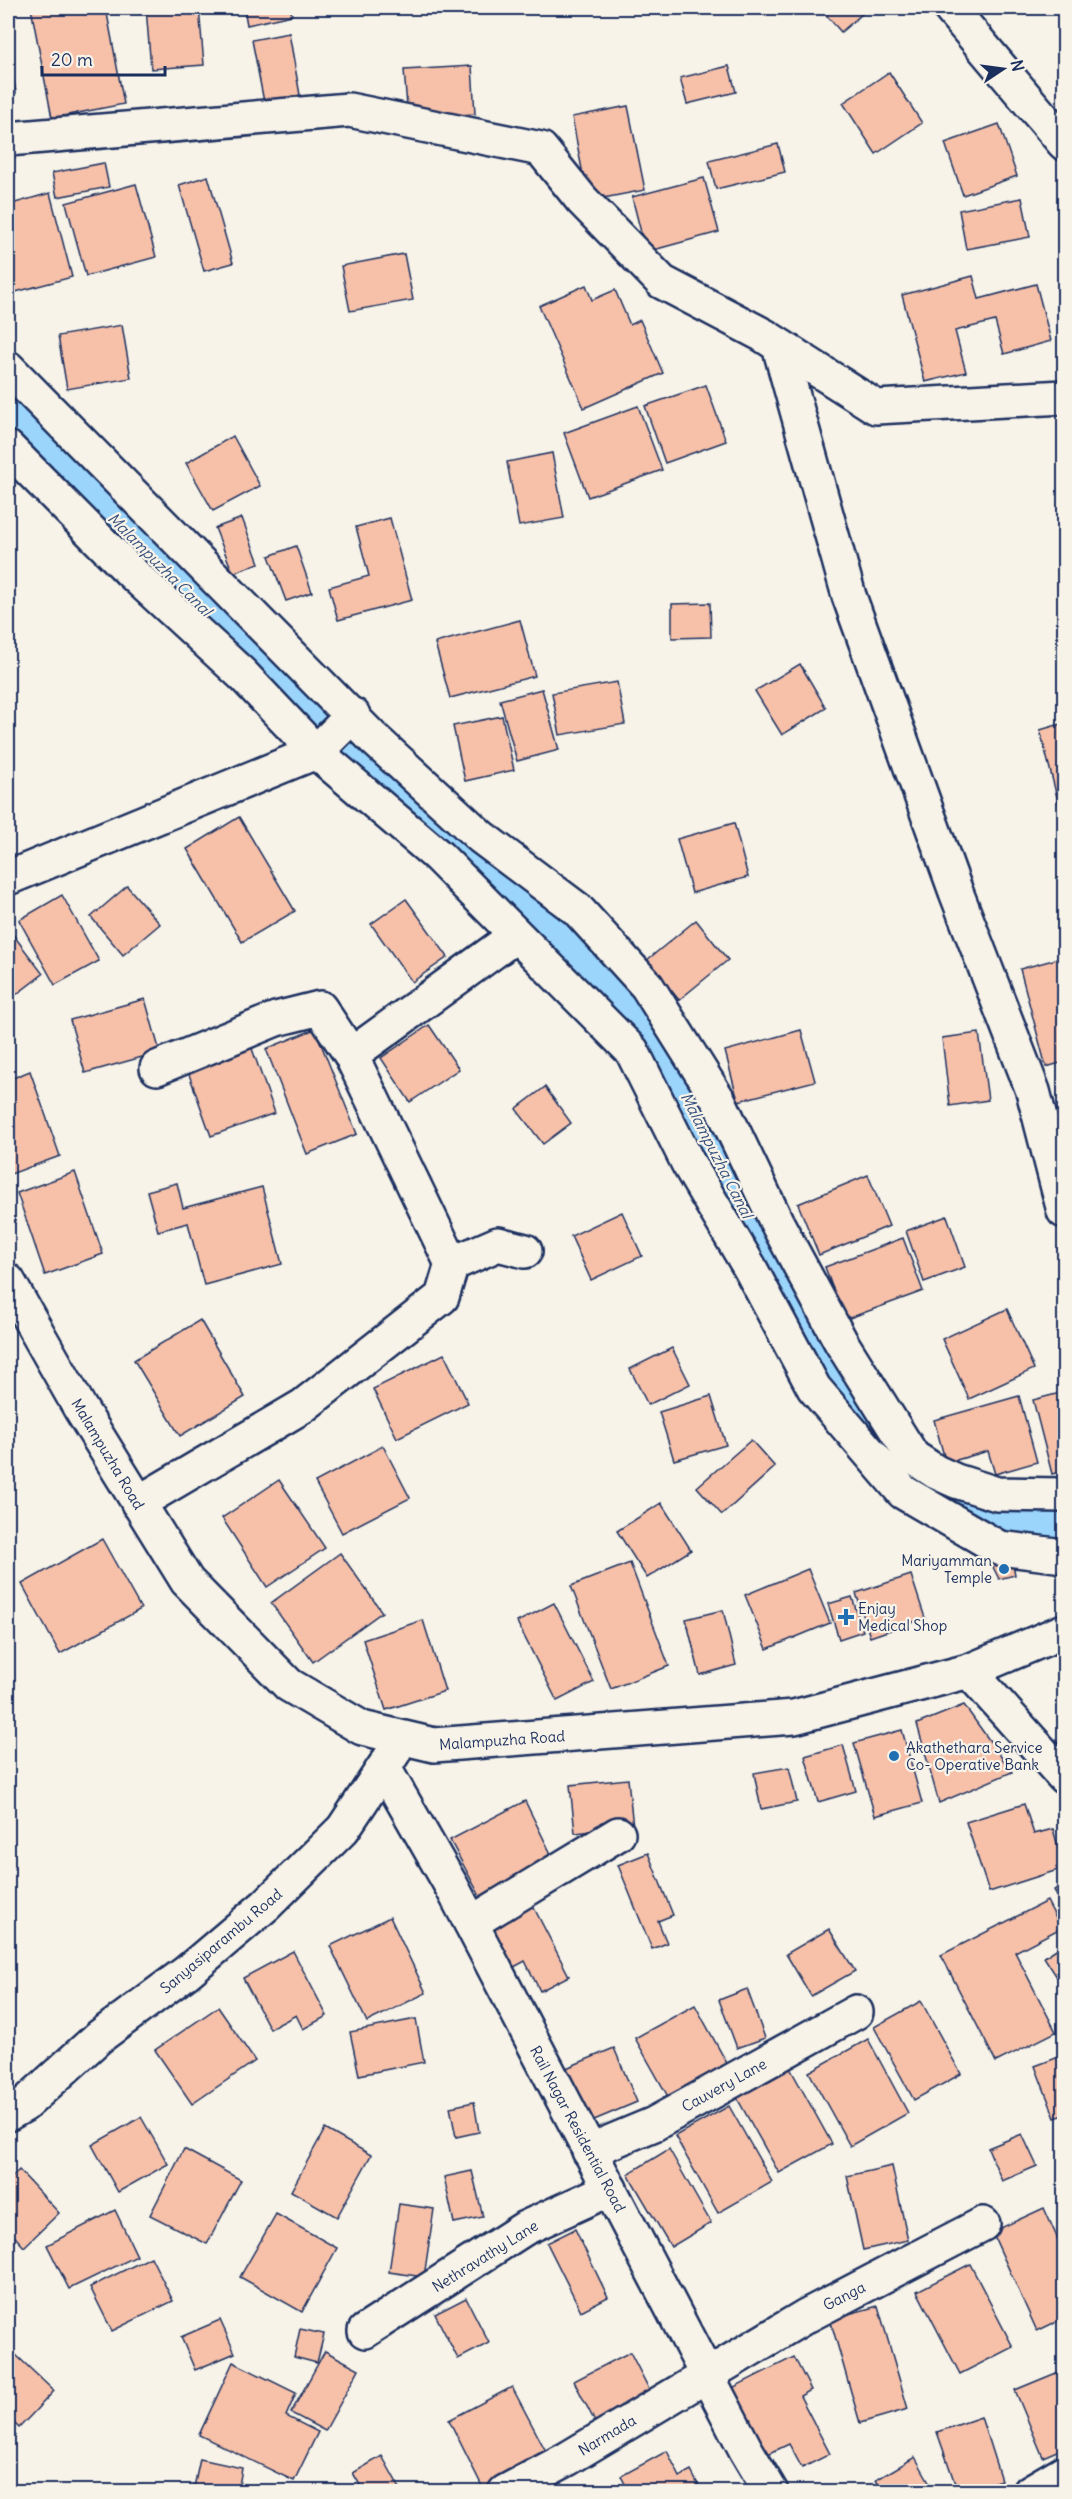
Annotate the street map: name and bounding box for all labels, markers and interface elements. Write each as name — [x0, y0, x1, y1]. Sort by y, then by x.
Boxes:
scale bar — [42, 39, 165, 77]
north arrow — [973, 39, 1033, 99]
text: 20 m — [51, 48, 93, 71]
text: N — [1007, 58, 1029, 73]
water label: Malampuzha Canal — [104, 508, 218, 622]
water label: Malampuzha Canal — [677, 1089, 758, 1223]
street label: Malampuzha Road — [67, 1395, 149, 1513]
place label: Mariyamman Temple — [901, 1551, 992, 1587]
marker: Mariyamman Temple — [997, 1562, 1011, 1576]
place label: Enjay Medical Shop — [858, 1599, 947, 1635]
marker: Enjay Medical Shop — [839, 1610, 853, 1624]
street label: Malampuzha Road — [438, 1726, 566, 1754]
place label: Akathethara Service Co- Operative Bank — [906, 1738, 1043, 1774]
marker: Akathethara Service Co- Operative Bank — [887, 1749, 901, 1763]
street label: Sanyasiparambu Road — [156, 1884, 286, 1998]
street label: Rail Nagar Residential Road — [526, 2043, 630, 2216]
street label: Cauvery Lane — [678, 2054, 770, 2116]
street label: Nethravathy Lane — [428, 2216, 542, 2296]
street label: Ganga — [820, 2277, 869, 2315]
street label: Narmada — [575, 2410, 640, 2460]

